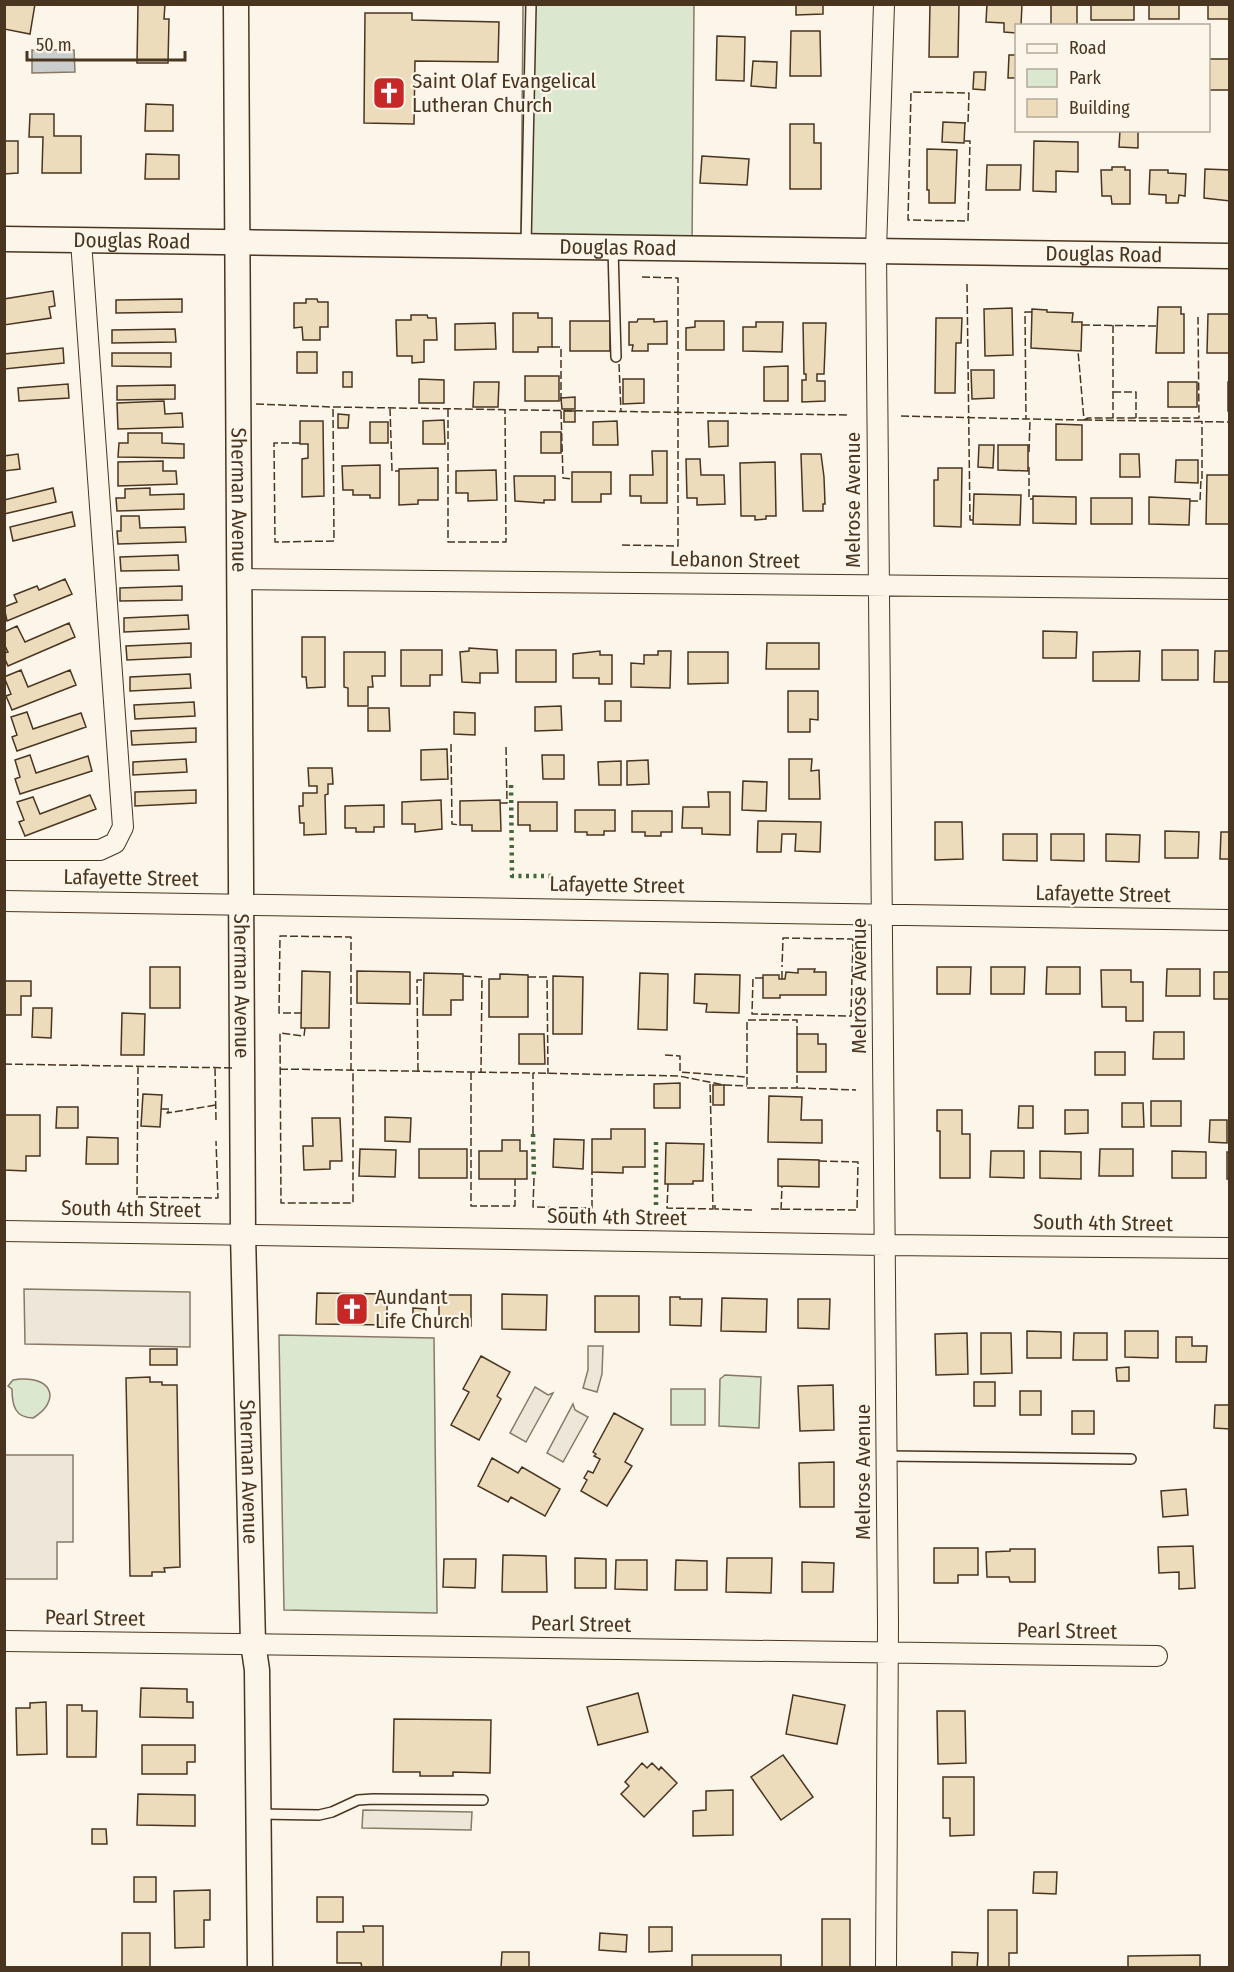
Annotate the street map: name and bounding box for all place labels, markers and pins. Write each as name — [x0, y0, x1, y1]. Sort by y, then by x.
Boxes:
place label: Saint Olaf Evangelical Lutheran Church — [412, 68, 597, 118]
church icon: Saint Olaf Evangelical Lutheran Church — [371, 75, 407, 111]
place label: Aundant Life Church — [375, 1284, 470, 1334]
church icon: Aundant Life Church — [334, 1291, 370, 1327]

